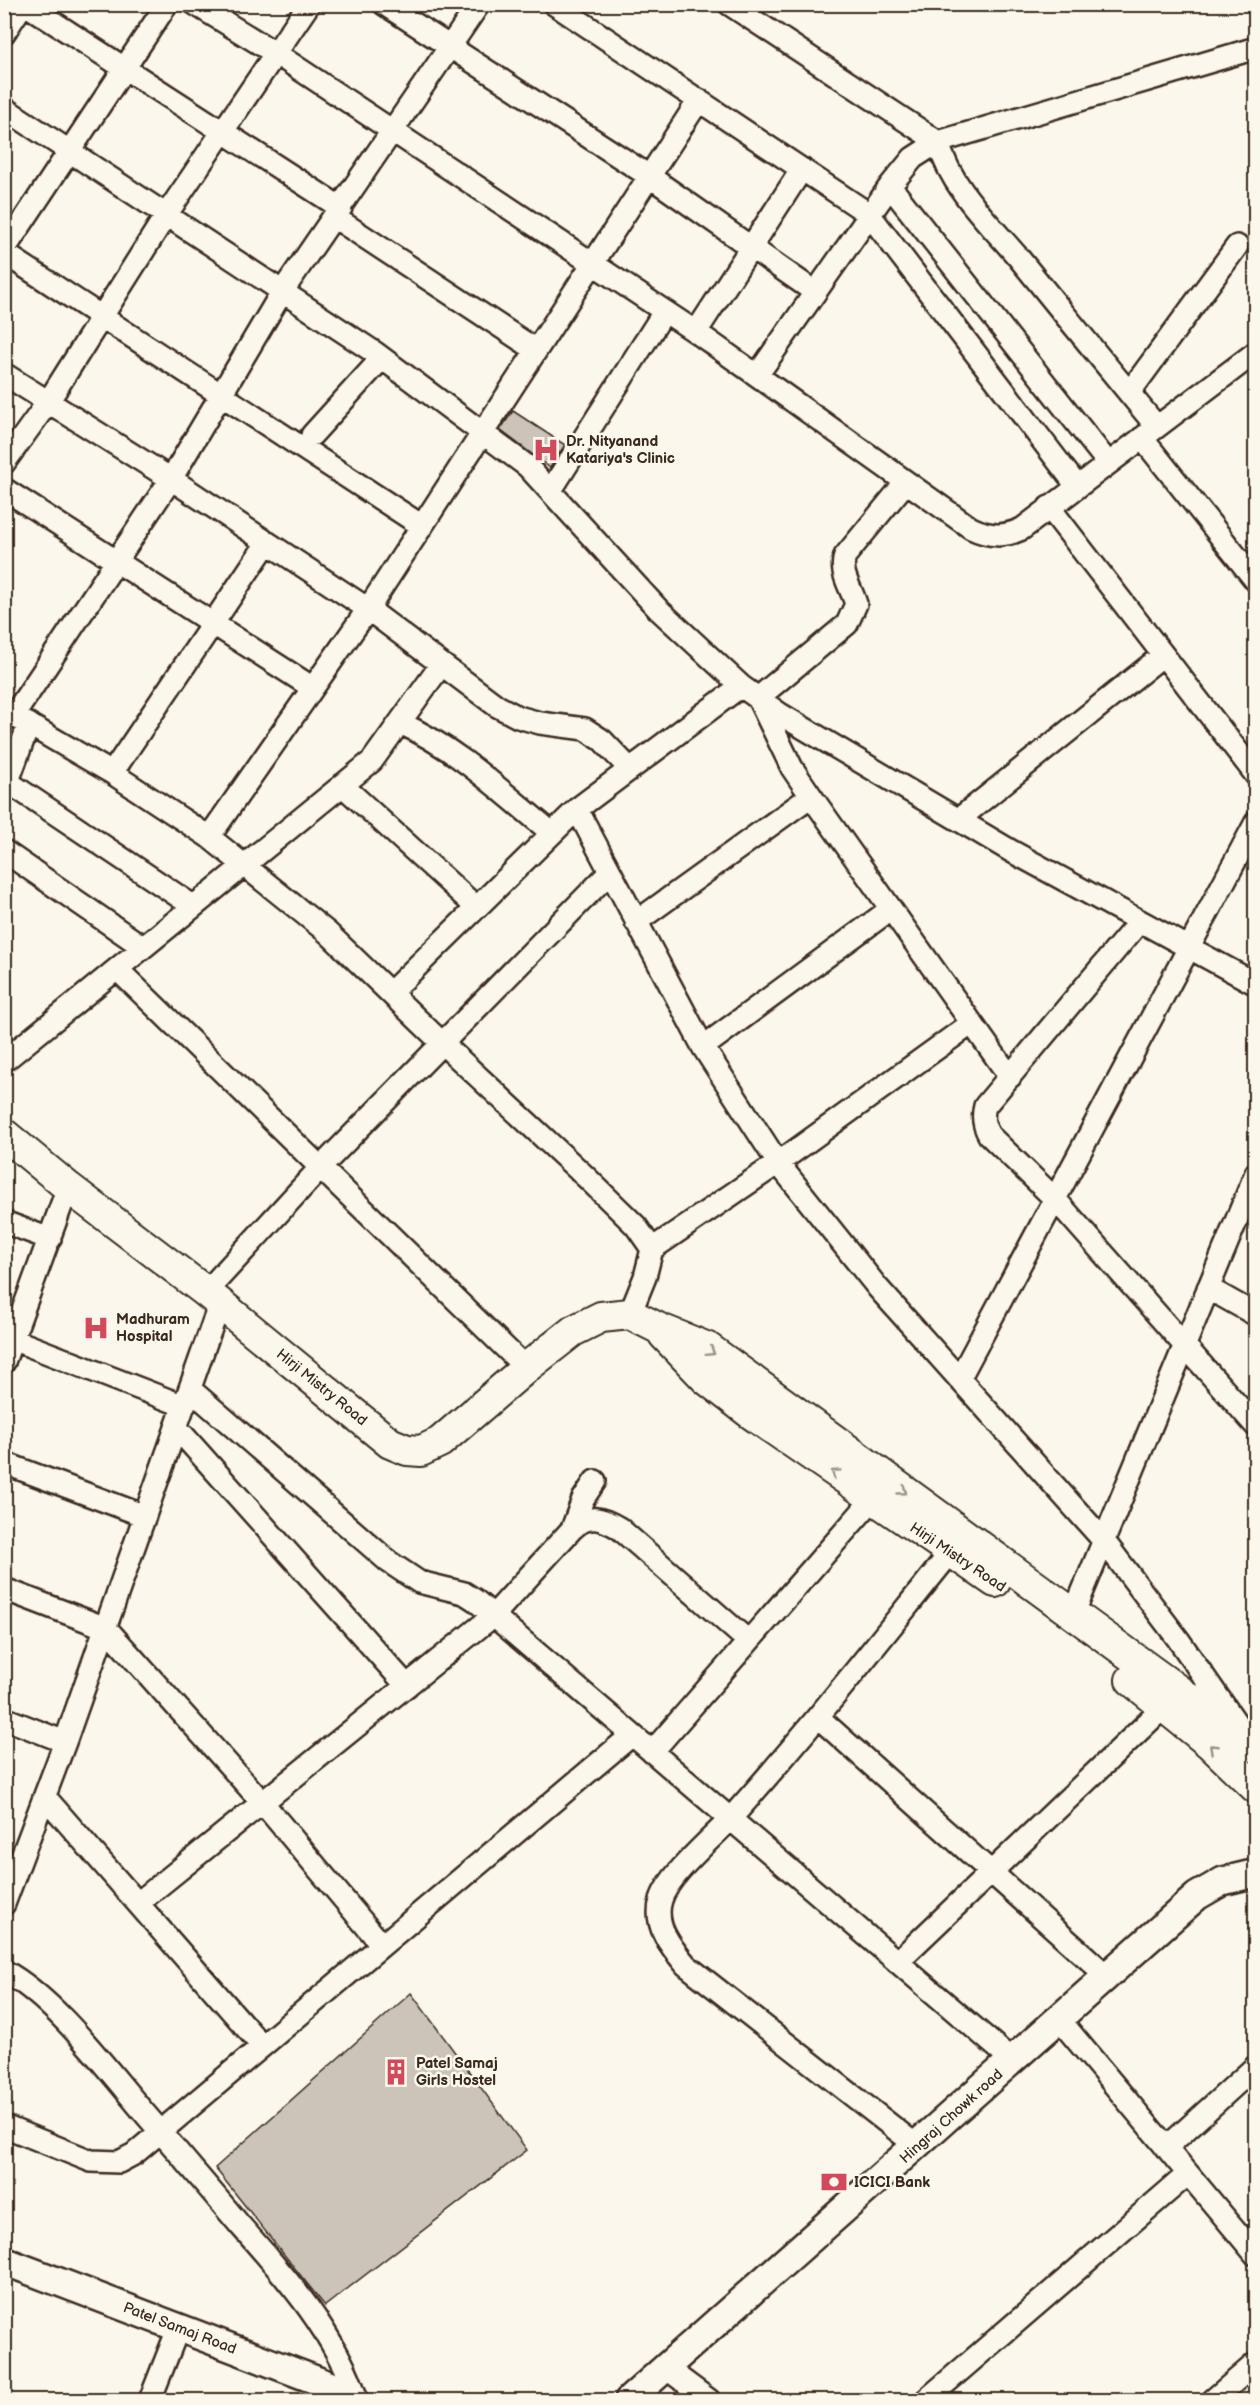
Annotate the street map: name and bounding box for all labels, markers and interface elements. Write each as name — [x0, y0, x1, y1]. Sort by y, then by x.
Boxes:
place label: Dr. Nityanand Katariya's Clinic — [566, 432, 675, 468]
hospital icon: Dr. Nityanand Katariya's Clinic — [531, 435, 561, 465]
place label: Madhuram Hospital — [116, 1310, 190, 1346]
hospital icon: Madhuram Hospital — [81, 1313, 111, 1343]
one-way arrow — [705, 1344, 715, 1356]
street label: Hirji Mistry Road — [272, 1345, 371, 1430]
one-way arrow — [831, 1469, 842, 1480]
one-way arrow — [897, 1484, 908, 1495]
street label: Hirji Mistry Road — [906, 1518, 1009, 1597]
one-way arrow — [1209, 1744, 1220, 1755]
place label: Patel Samaj Girls Hostel — [416, 2054, 498, 2090]
building icon: Patel Samaj Girls Hostel — [381, 2057, 411, 2087]
street label: Hingraj Chowk road — [896, 2065, 1007, 2168]
bank icon: ICICI Bank — [819, 2167, 849, 2197]
place label: ICICI Bank — [854, 2173, 930, 2192]
street label: Patel Samaj Road — [120, 2298, 239, 2359]

